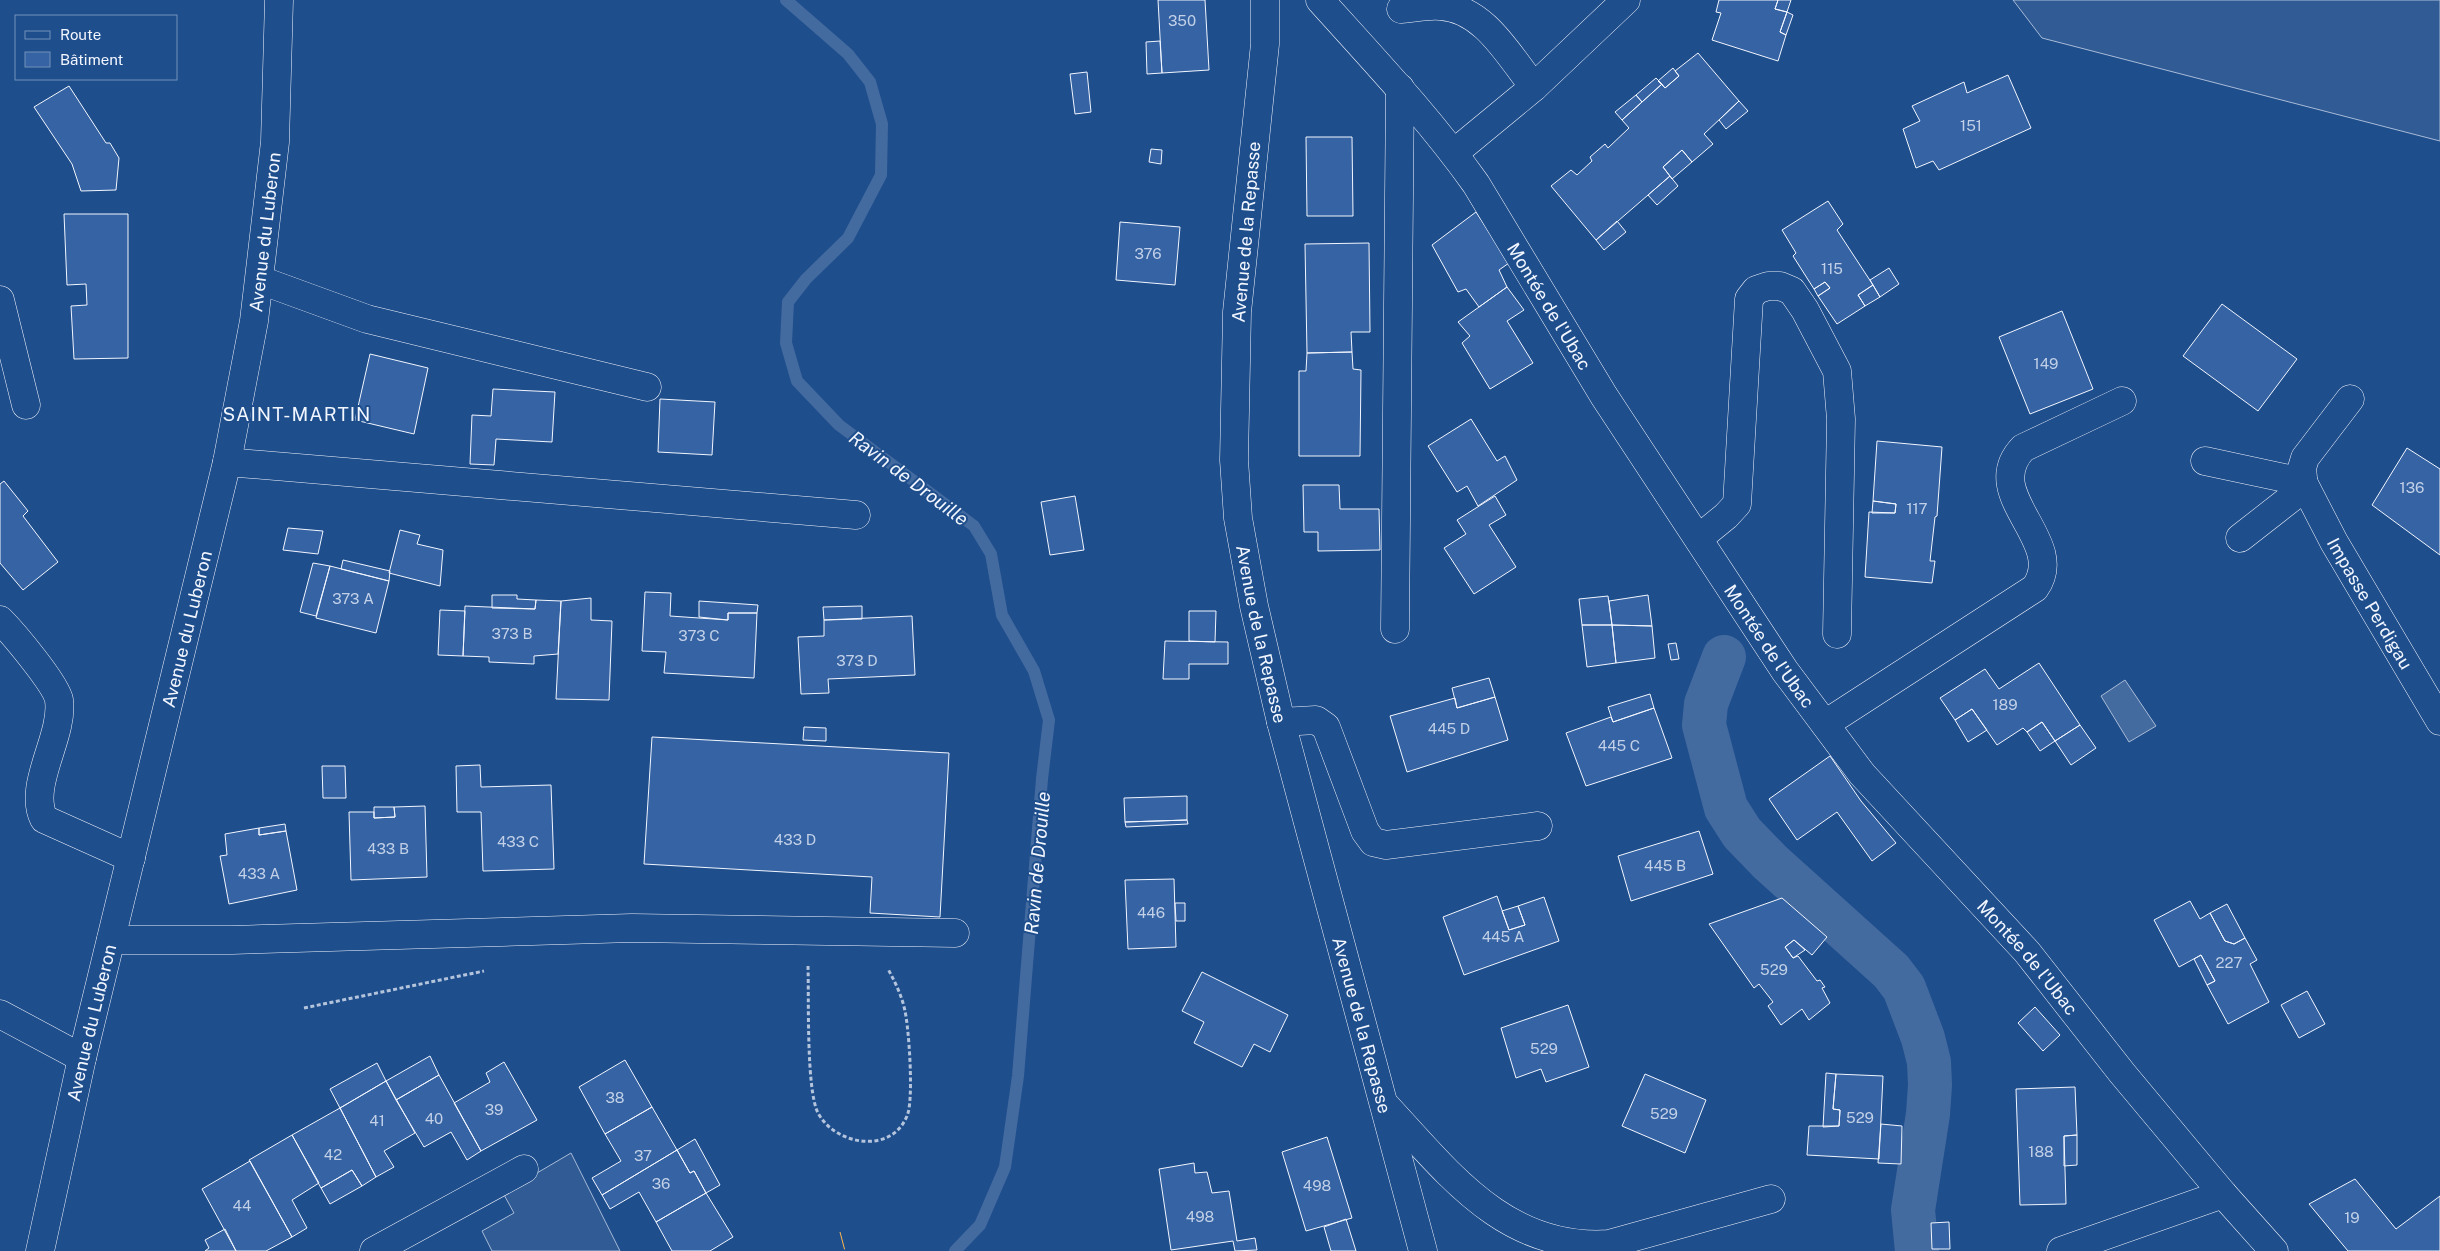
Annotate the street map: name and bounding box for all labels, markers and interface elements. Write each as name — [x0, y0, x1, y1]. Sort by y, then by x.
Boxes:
house number: 350 — [1168, 12, 1196, 29]
legend — [15, 15, 178, 80]
text: Route — [60, 26, 101, 43]
text: Bâtiment — [60, 51, 123, 68]
house number: 151 — [1960, 117, 1982, 134]
street label: Avenue de la Repasse — [1228, 141, 1264, 323]
street label: Avenue du Luberon — [245, 151, 284, 313]
street label: Montée de l'Ubac — [1503, 239, 1596, 373]
house number: 376 — [1134, 245, 1162, 262]
house number: 115 — [1821, 260, 1843, 277]
house number: 149 — [2034, 355, 2058, 372]
district label: SAINT-MARTIN — [223, 403, 371, 425]
water label: Ravin de Drouille — [845, 426, 973, 530]
house number: 136 — [2400, 479, 2424, 496]
house number: 117 — [1906, 500, 1928, 517]
street label: Impasse Perdigau — [2323, 534, 2417, 673]
street label: Avenue de la Repasse — [1233, 543, 1291, 725]
street label: Avenue du Luberon — [157, 548, 216, 710]
street label: Montée de l'Ubac — [1720, 580, 1819, 712]
house number: 373 A — [332, 590, 374, 607]
house number: 373 B — [491, 625, 533, 642]
house number: 373 C — [678, 627, 720, 644]
house number: 373 D — [836, 652, 878, 669]
house number: 189 — [1992, 696, 2018, 713]
house number: 445 D — [1428, 720, 1470, 737]
house number: 445 C — [1598, 737, 1640, 754]
water label: Ravin de Drouille — [1020, 791, 1054, 935]
house number: 433 D — [774, 831, 816, 848]
house number: 433 C — [497, 833, 539, 850]
house number: 433 B — [367, 840, 409, 857]
house number: 445 B — [1644, 857, 1686, 874]
house number: 433 A — [238, 865, 281, 882]
street label: Montée de l'Ubac — [1973, 895, 2083, 1019]
house number: 446 — [1137, 904, 1165, 921]
house number: 445 A — [1482, 928, 1525, 945]
street label: Avenue de la Repasse — [1329, 935, 1396, 1116]
street label: Avenue du Luberon — [62, 942, 120, 1103]
house number: 227 — [2216, 954, 2242, 971]
house number: 529 — [1760, 961, 1788, 978]
house number: 529 — [1530, 1040, 1558, 1057]
house number: 38 — [605, 1089, 625, 1106]
house number: 39 — [485, 1101, 503, 1118]
house number: 529 — [1650, 1105, 1678, 1122]
house number: 529 — [1846, 1109, 1874, 1126]
house number: 40 — [425, 1110, 443, 1127]
house number: 41 — [369, 1112, 385, 1129]
house number: 188 — [2028, 1143, 2054, 1160]
house number: 42 — [324, 1146, 342, 1163]
house number: 37 — [634, 1147, 652, 1164]
house number: 36 — [652, 1175, 670, 1192]
house number: 498 — [1303, 1177, 1331, 1194]
house number: 44 — [233, 1197, 251, 1214]
house number: 498 — [1186, 1208, 1214, 1225]
house number: 19 — [2344, 1209, 2360, 1226]

